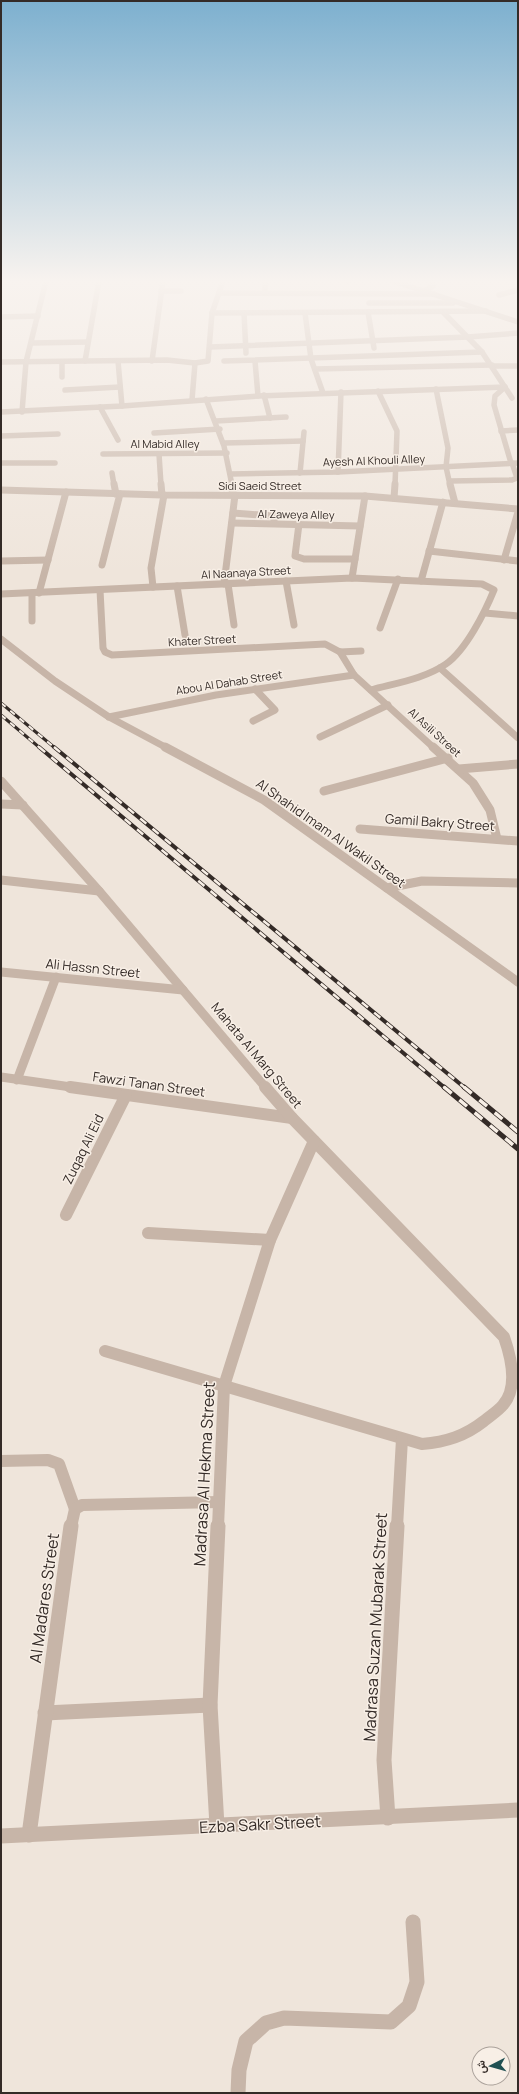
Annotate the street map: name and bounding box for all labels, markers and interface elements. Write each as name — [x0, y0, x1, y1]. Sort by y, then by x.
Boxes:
street label: Al Mabid Alley — [130, 436, 200, 451]
street label: Ayesh Al Khouli Alley — [323, 451, 426, 469]
street label: Sidi Saeid Street — [218, 478, 302, 493]
street label: Al Zaweya Alley — [257, 506, 335, 522]
street label: Al Naanaya Street — [201, 562, 291, 582]
street label: Khater Street — [168, 631, 236, 649]
street label: Abou Al Dahab Street — [175, 666, 283, 698]
street label: Al Asili Street — [405, 704, 465, 760]
street label: Al Shahid Imam Al Wakil Street — [253, 774, 409, 892]
street label: Gamil Bakry Street — [385, 809, 495, 835]
street label: Ali Hassn Street — [45, 954, 141, 982]
street label: Mahata Al Marg Street — [207, 998, 307, 1112]
street label: Fawzi Tanan Street — [92, 1067, 206, 1101]
street label: Zuqaq Ali Eid — [58, 1111, 108, 1187]
street label: Madrasa Al Hekma Street — [188, 1381, 220, 1567]
street label: Madrasa Suzan Mubarak Street — [358, 1512, 392, 1742]
street label: Al Madares Street — [24, 1531, 64, 1665]
street label: Ezba Sakr Street — [199, 1810, 321, 1838]
north arrow — [471, 2046, 511, 2086]
text: ش — [472, 2060, 489, 2074]

